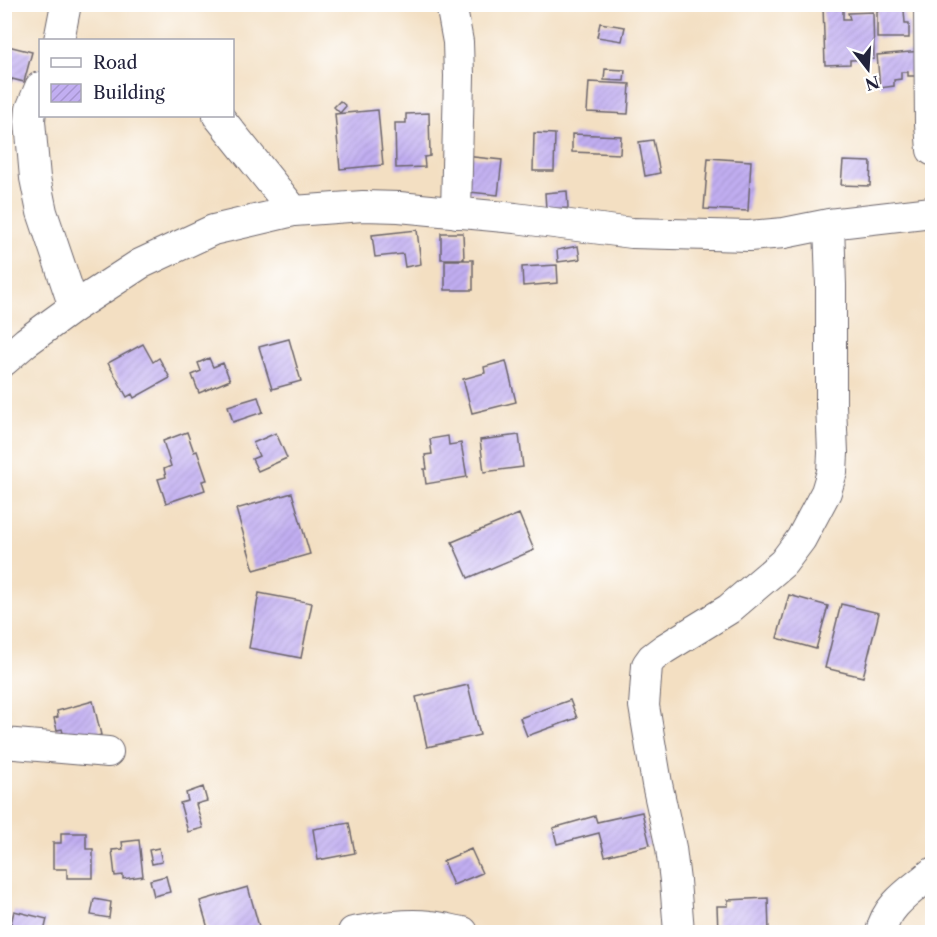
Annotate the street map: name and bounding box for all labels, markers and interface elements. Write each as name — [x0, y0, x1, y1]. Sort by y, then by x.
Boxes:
legend — [39, 39, 234, 117]
north arrow — [838, 39, 898, 99]
text: Road — [93, 52, 138, 74]
text: N — [863, 72, 882, 95]
text: Building — [93, 82, 165, 104]

